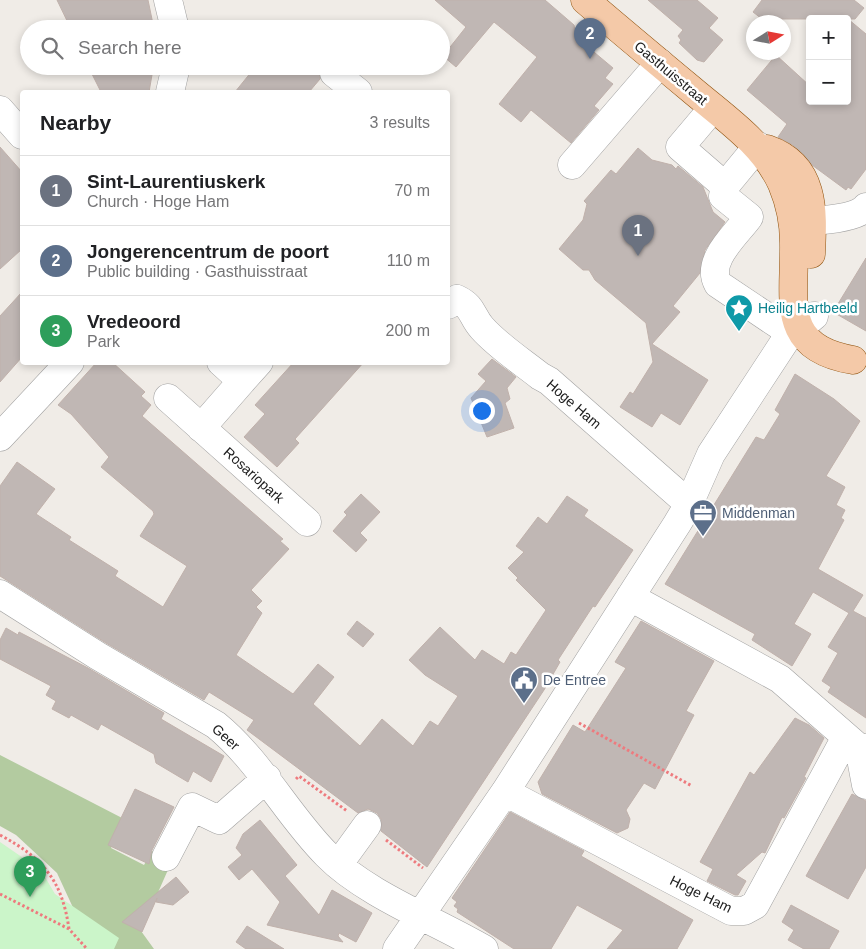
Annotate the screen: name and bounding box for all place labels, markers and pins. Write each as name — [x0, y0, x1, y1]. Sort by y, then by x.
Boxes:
pin: 2 — [574, 18, 606, 59]
pin: 1 — [622, 215, 654, 256]
place icon: Heilig Hartbeeld — [724, 293, 754, 332]
place label: Heilig Hartbeeld — [758, 300, 858, 316]
office icon: Middenman — [688, 498, 718, 537]
place label: Middenman — [722, 505, 795, 521]
public building icon: De Entree — [509, 665, 539, 704]
place label: De Entree — [543, 672, 606, 688]
pin: 3 — [14, 856, 46, 897]

